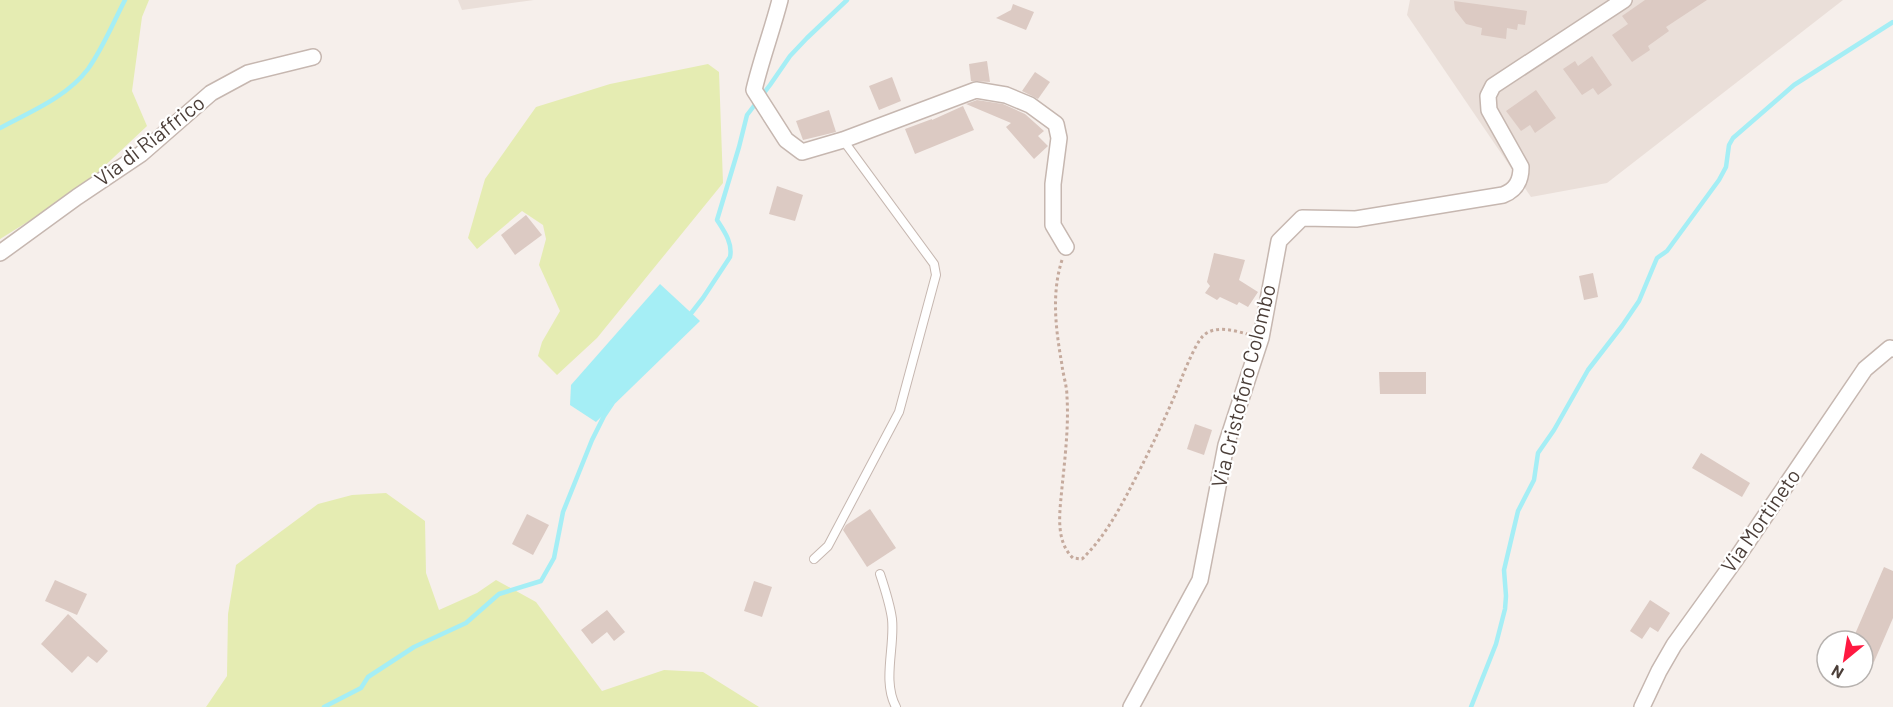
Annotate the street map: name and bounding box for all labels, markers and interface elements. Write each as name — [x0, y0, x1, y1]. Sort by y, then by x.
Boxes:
street label: Via di Riaffrico — [89, 89, 209, 191]
street label: Via Cristoforo Colombo — [1205, 281, 1280, 490]
street label: Via Mortineto — [1715, 463, 1805, 577]
north arrow — [1815, 629, 1875, 689]
text: N — [1828, 662, 1847, 683]

